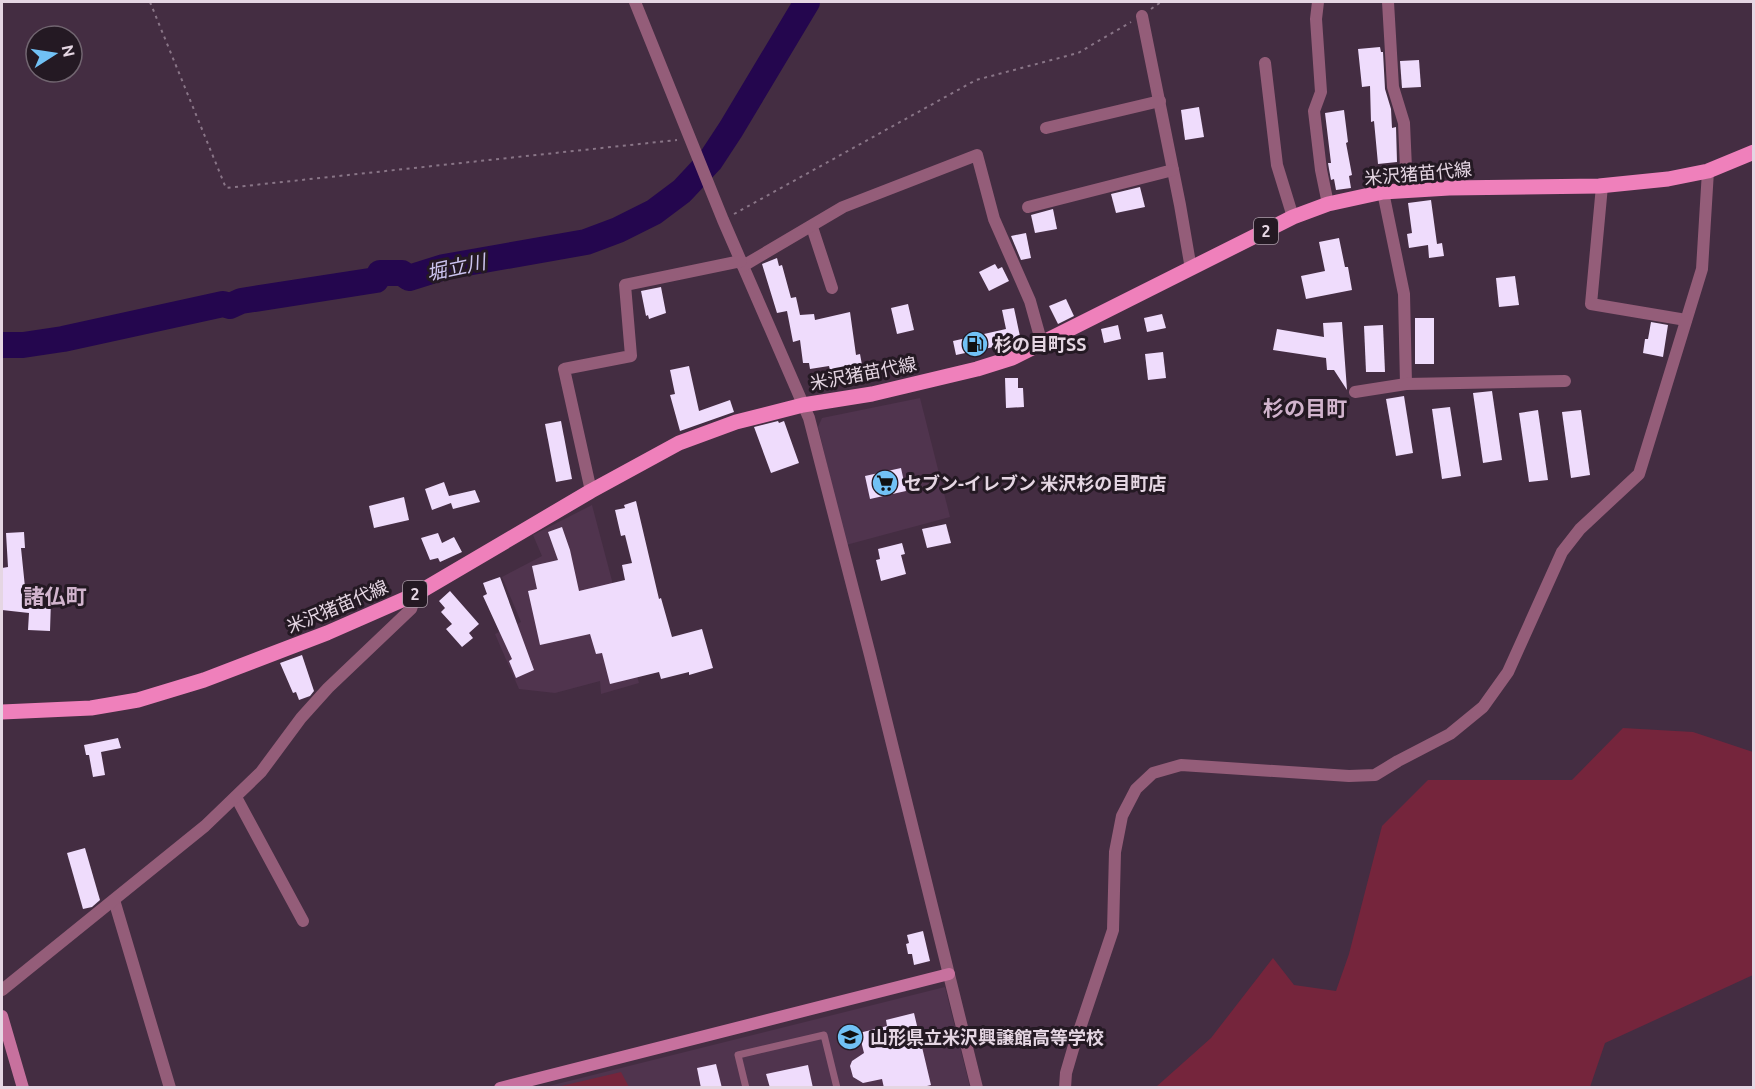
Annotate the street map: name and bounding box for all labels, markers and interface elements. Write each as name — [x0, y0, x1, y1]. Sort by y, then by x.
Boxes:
north arrow — [24, 24, 84, 84]
text: N — [59, 43, 79, 59]
street label: 米沢猪苗代線 — [1363, 158, 1473, 188]
road number: 2 — [1254, 218, 1278, 244]
water label: 堀立川 — [424, 249, 490, 284]
fuel station icon: 杉の目町SS — [960, 329, 990, 359]
place label: 杉の目町SS — [994, 334, 1086, 354]
street label: 米沢猪苗代線 — [808, 353, 918, 393]
district label: 杉の目町 — [1263, 396, 1347, 420]
supermarket icon: セブン-イレブン 米沢杉の目町店 — [870, 468, 900, 498]
place label: セブン-イレブン 米沢杉の目町店 — [904, 473, 1166, 493]
street label: 米沢猪苗代線 — [283, 576, 391, 636]
road number: 2 — [403, 581, 427, 607]
district label: 諸仏町 — [24, 584, 87, 608]
school or university icon: 山形県立米沢興譲館高等学校 — [835, 1022, 865, 1052]
place label: 山形県立米沢興譲館高等学校 — [870, 1027, 1104, 1047]

